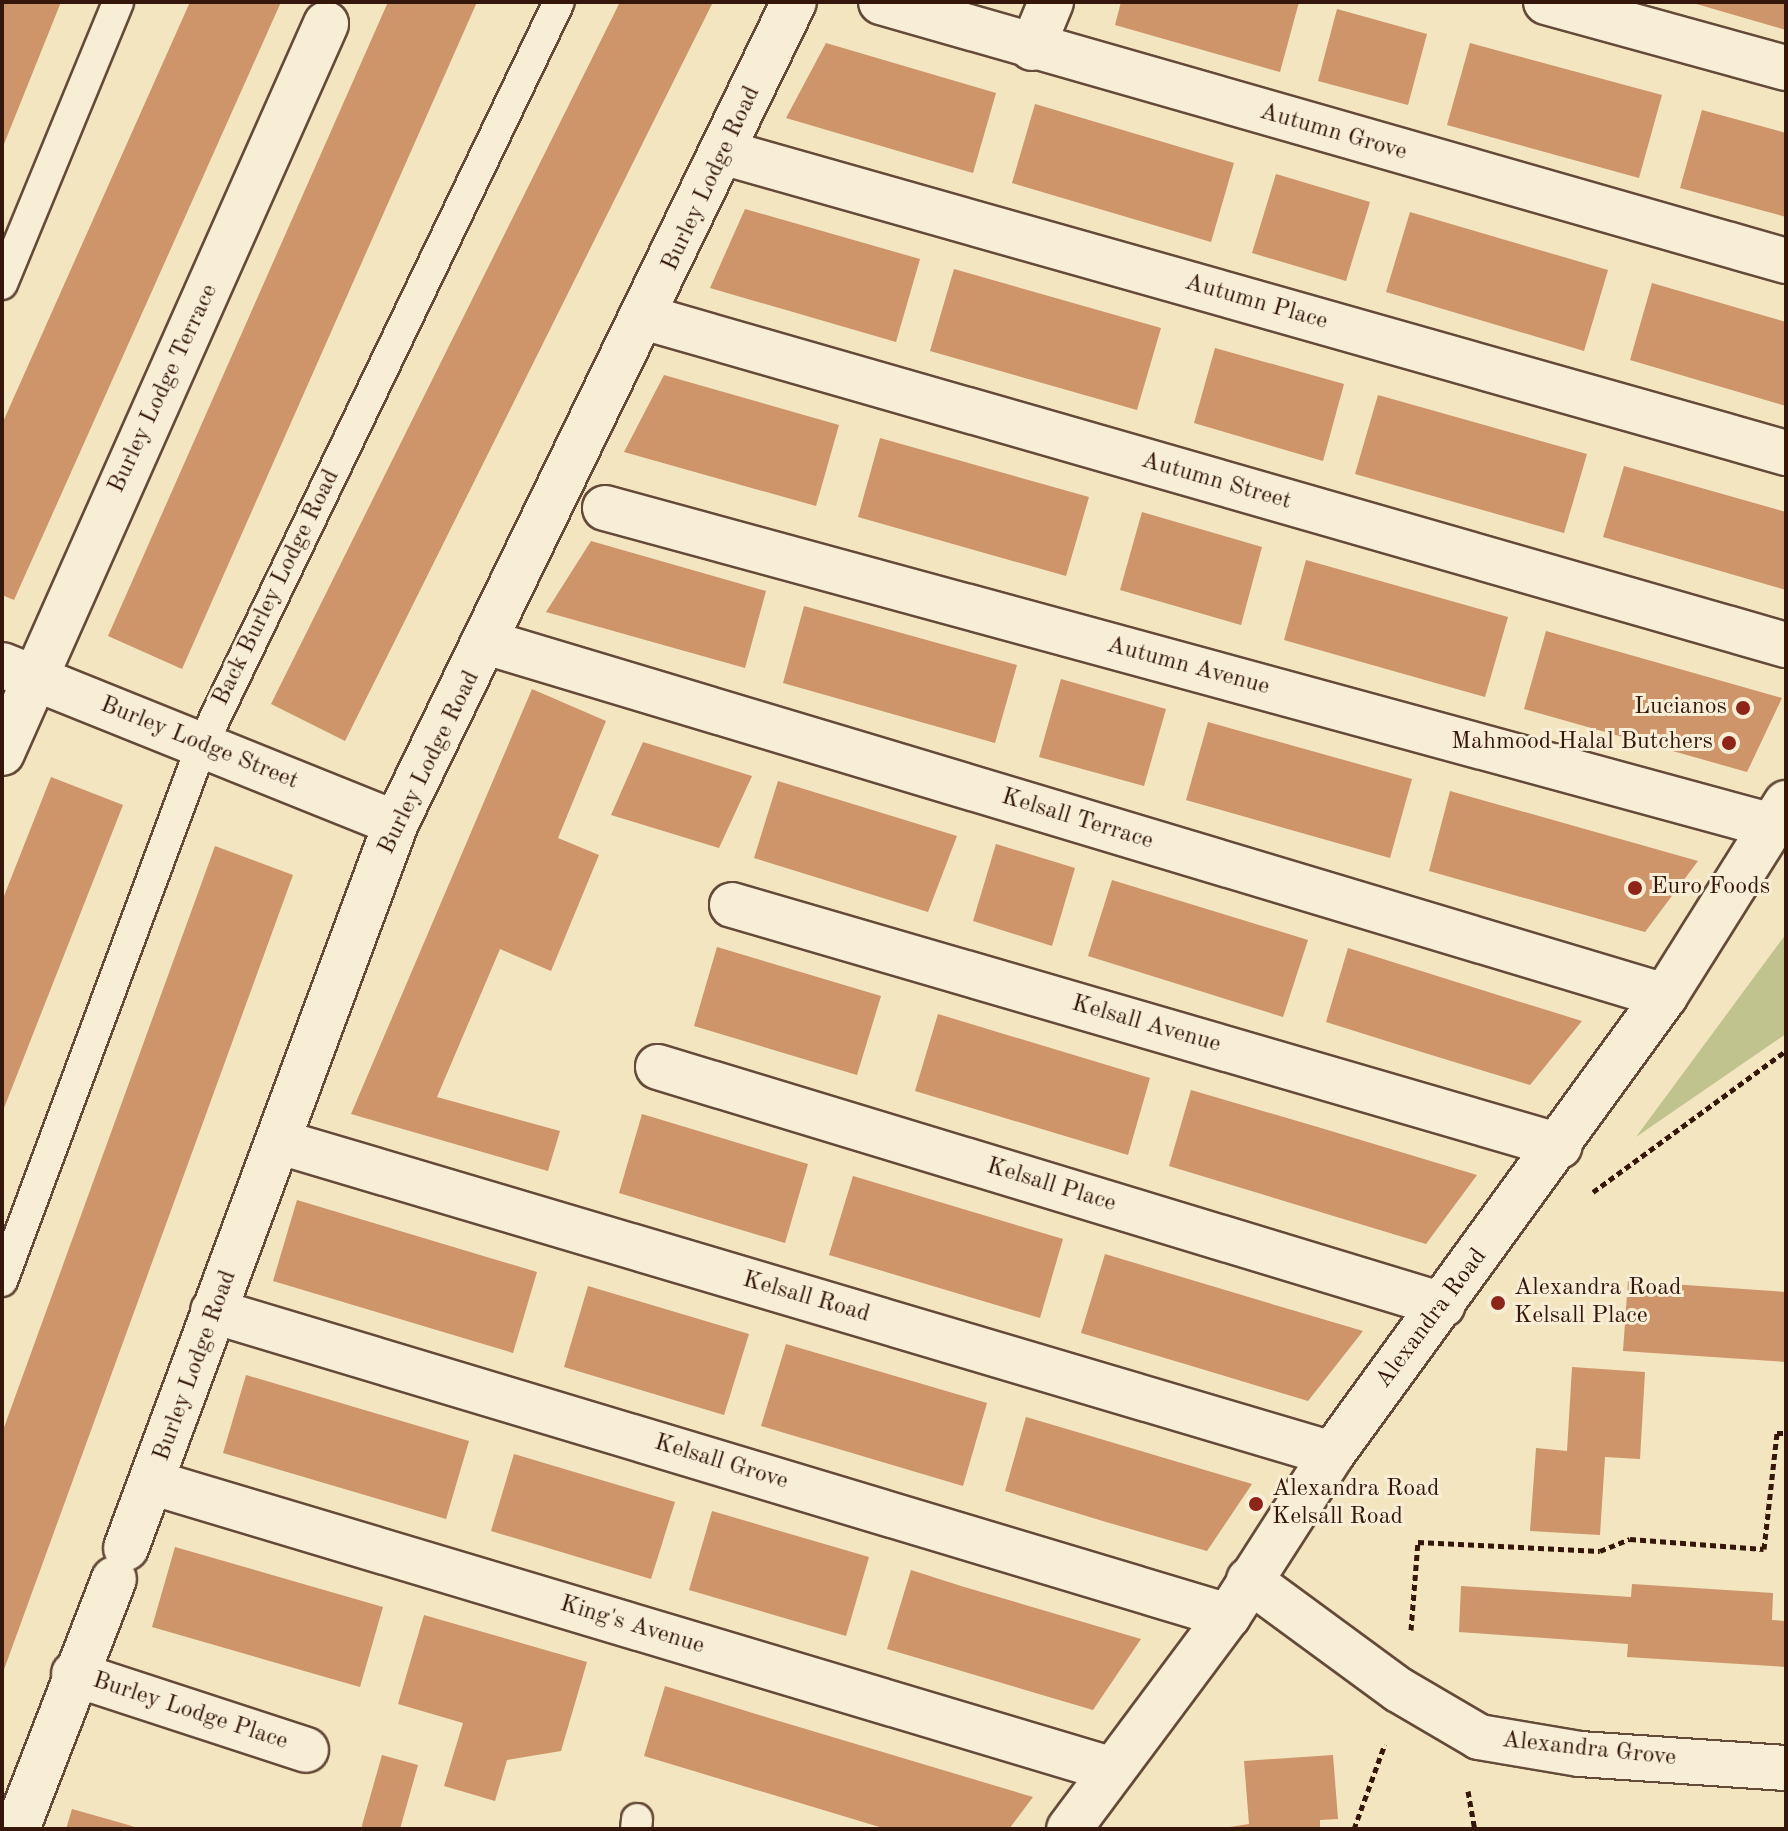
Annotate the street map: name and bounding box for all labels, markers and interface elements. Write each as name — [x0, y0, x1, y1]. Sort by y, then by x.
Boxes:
street label: Burley Lodge Road — [657, 82, 767, 276]
street label: Autumn Grove — [1256, 98, 1410, 168]
street label: Autumn Place — [1181, 269, 1331, 337]
street label: Burley Lodge Terrace — [103, 280, 225, 498]
street label: Autumn Street — [1138, 447, 1294, 517]
street label: Back Burley Lodge Road — [207, 465, 347, 711]
street label: Autumn Avenue — [1103, 631, 1273, 703]
street label: Burley Lodge Road — [373, 666, 487, 860]
street label: Burley Lodge Street — [96, 691, 302, 797]
place label: Lucianos — [1634, 694, 1727, 722]
marker: Lucianos — [1734, 699, 1752, 717]
place label: Mahmood Halal Butchers — [1451, 729, 1713, 757]
marker: Mahmood Halal Butchers — [1720, 734, 1738, 752]
street label: Kelsall Terrace — [998, 783, 1156, 857]
place label: Euro Foods — [1651, 874, 1770, 902]
marker: Euro Foods — [1626, 879, 1644, 897]
street label: Kelsall Avenue — [1068, 990, 1224, 1060]
street label: Kelsall Place — [983, 1153, 1119, 1219]
street label: Alexandra Road — [1370, 1243, 1494, 1395]
street label: Kelsall Road — [739, 1266, 873, 1330]
street label: Burley Lodge Road — [148, 1267, 244, 1465]
place label: Alexandra Road Kelsall Place — [1514, 1275, 1682, 1331]
marker: Alexandra Road Kelsall Place — [1489, 1294, 1507, 1312]
street label: Kelsall Grove — [651, 1429, 791, 1497]
place label: Alexandra Road Kelsall Road — [1272, 1476, 1440, 1532]
marker: Alexandra Road Kelsall Road — [1247, 1495, 1265, 1513]
street label: King's Avenue — [556, 1590, 708, 1662]
street label: Burley Lodge Place — [89, 1667, 291, 1757]
street label: Alexandra Grove — [1501, 1727, 1677, 1773]

